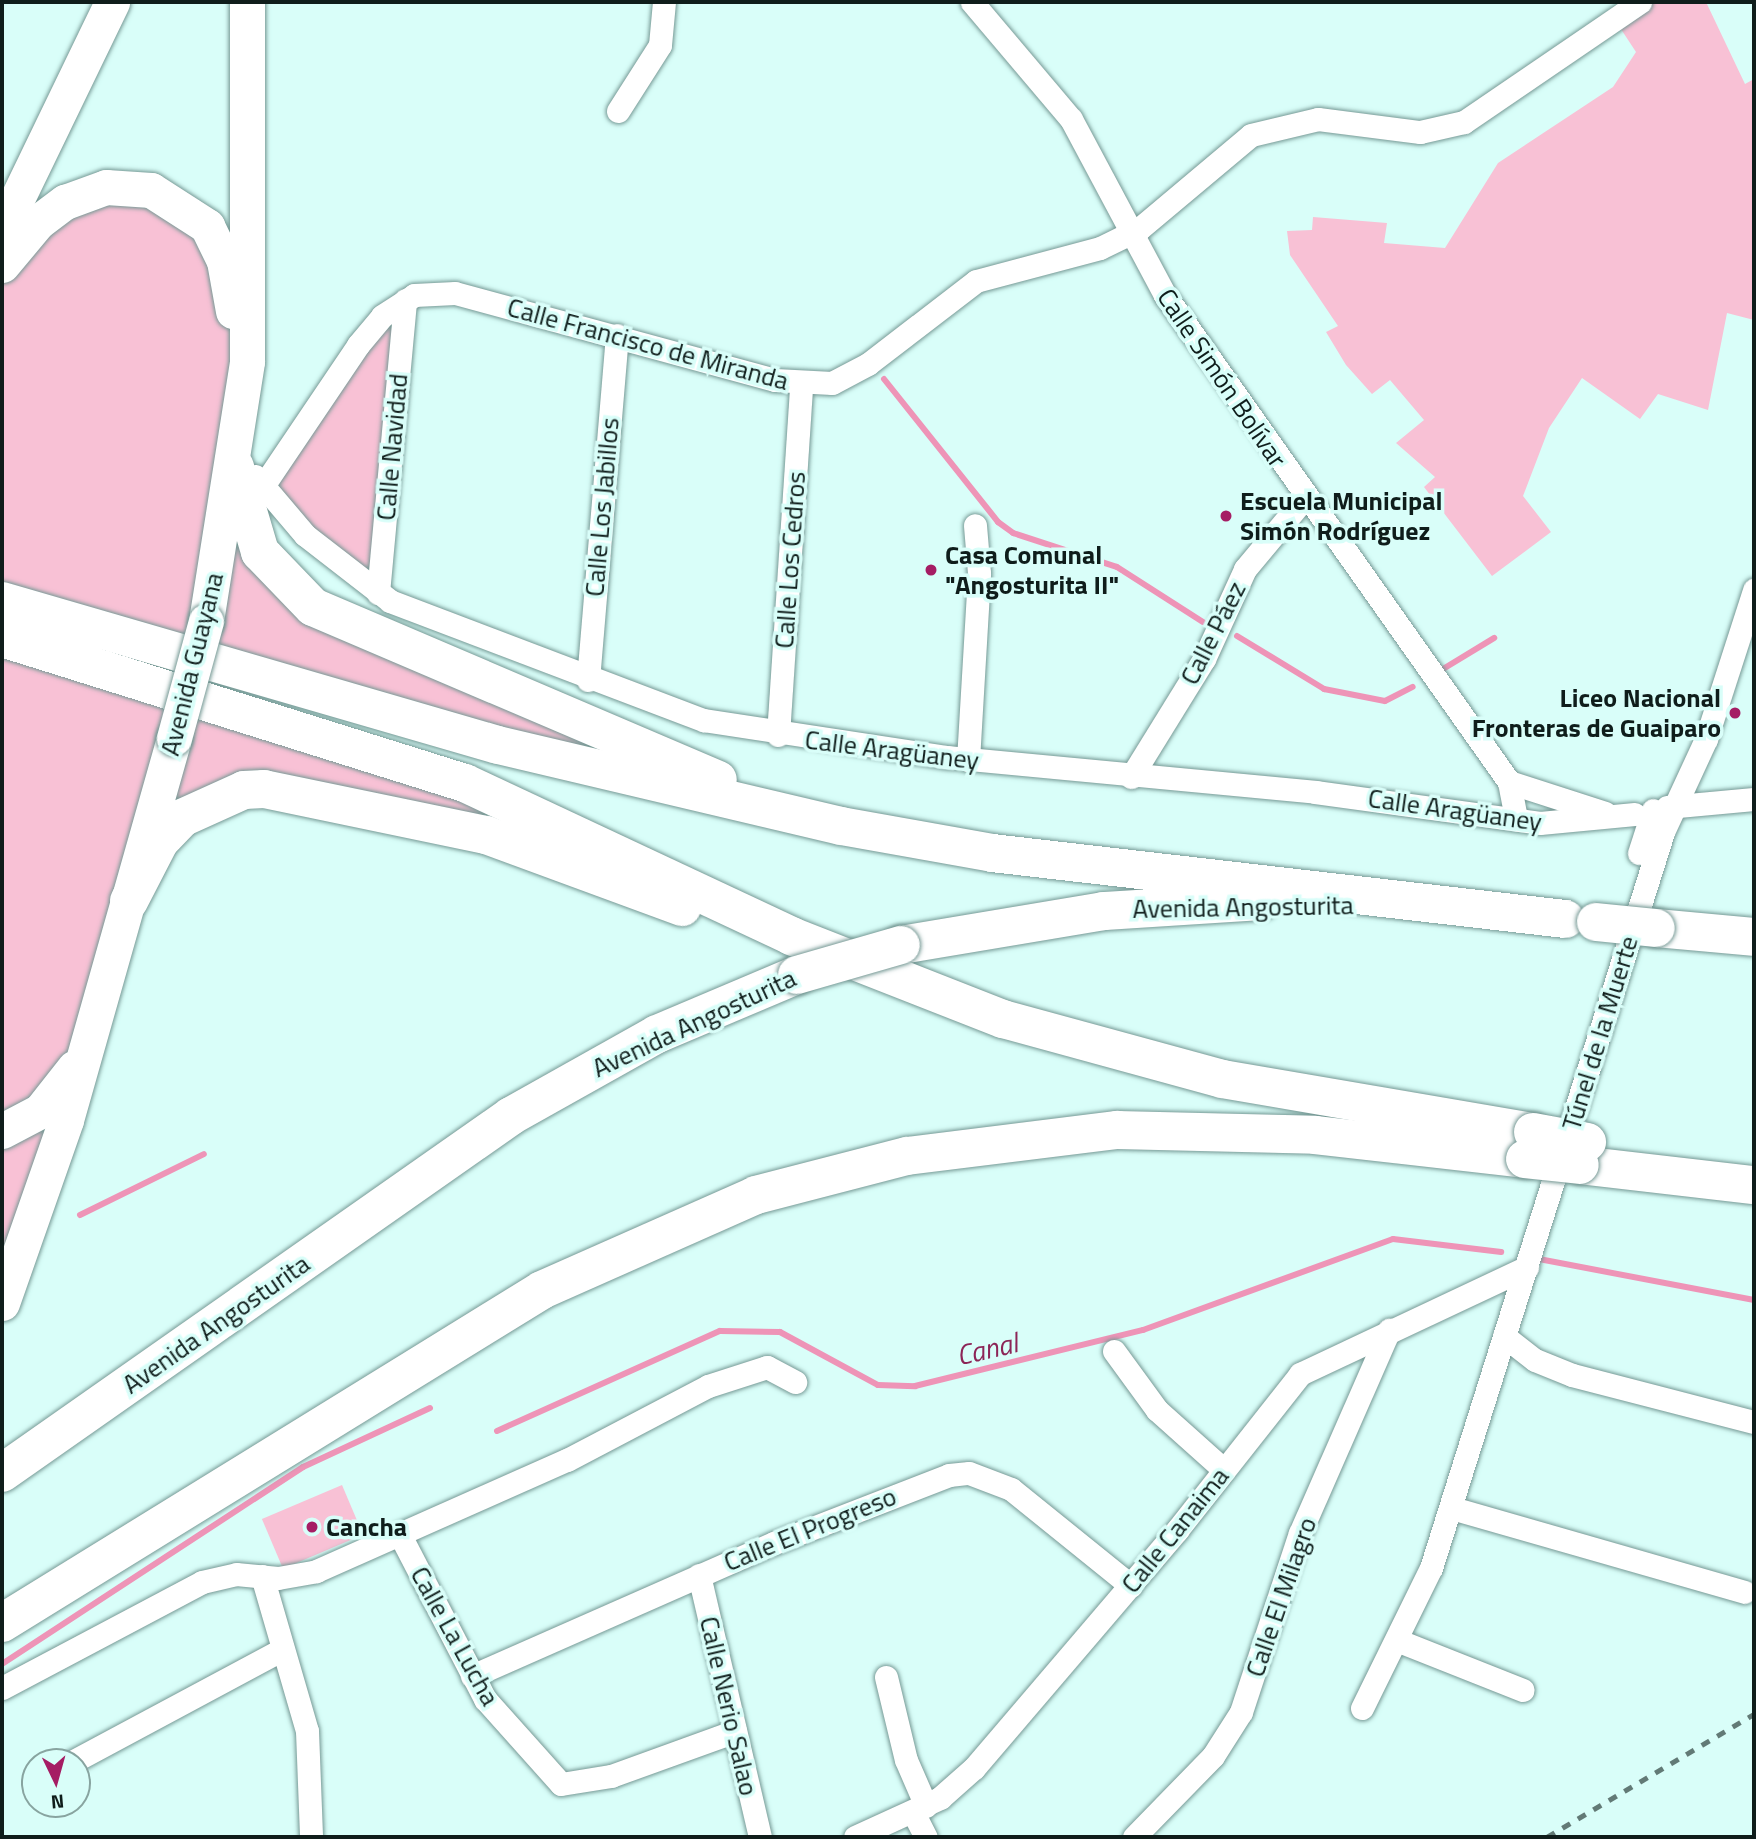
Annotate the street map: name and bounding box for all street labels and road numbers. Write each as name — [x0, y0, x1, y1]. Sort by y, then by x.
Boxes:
street label: Calle Simón Bolívar — [1151, 283, 1293, 473]
street label: Calle Francisco de Miranda — [504, 291, 792, 397]
street label: Calle Navidad — [370, 372, 414, 522]
street label: Calle Los Jabillos — [579, 416, 625, 598]
street label: Calle Los Cedros — [768, 471, 812, 649]
street label: Avenida Guayana — [154, 569, 230, 759]
street label: Calle Páez — [1174, 576, 1252, 690]
street label: Calle Aragüaney — [803, 724, 981, 776]
street label: Calle Aragüaney — [1366, 782, 1544, 838]
street label: Avenida Angosturita — [1132, 889, 1354, 925]
street label: Túnel de la Muerte — [1556, 932, 1644, 1134]
street label: Avenida Angosturita — [587, 962, 801, 1084]
street label: Avenida Angosturita — [117, 1248, 315, 1400]
street label: Calle Canaima — [1115, 1461, 1235, 1599]
street label: Calle El Progreso — [719, 1480, 901, 1578]
street label: Calle El Milagro — [1239, 1513, 1323, 1681]
street label: Calle La Lucha — [404, 1561, 506, 1711]
street label: Calle Nerio Salao — [693, 1614, 765, 1798]

